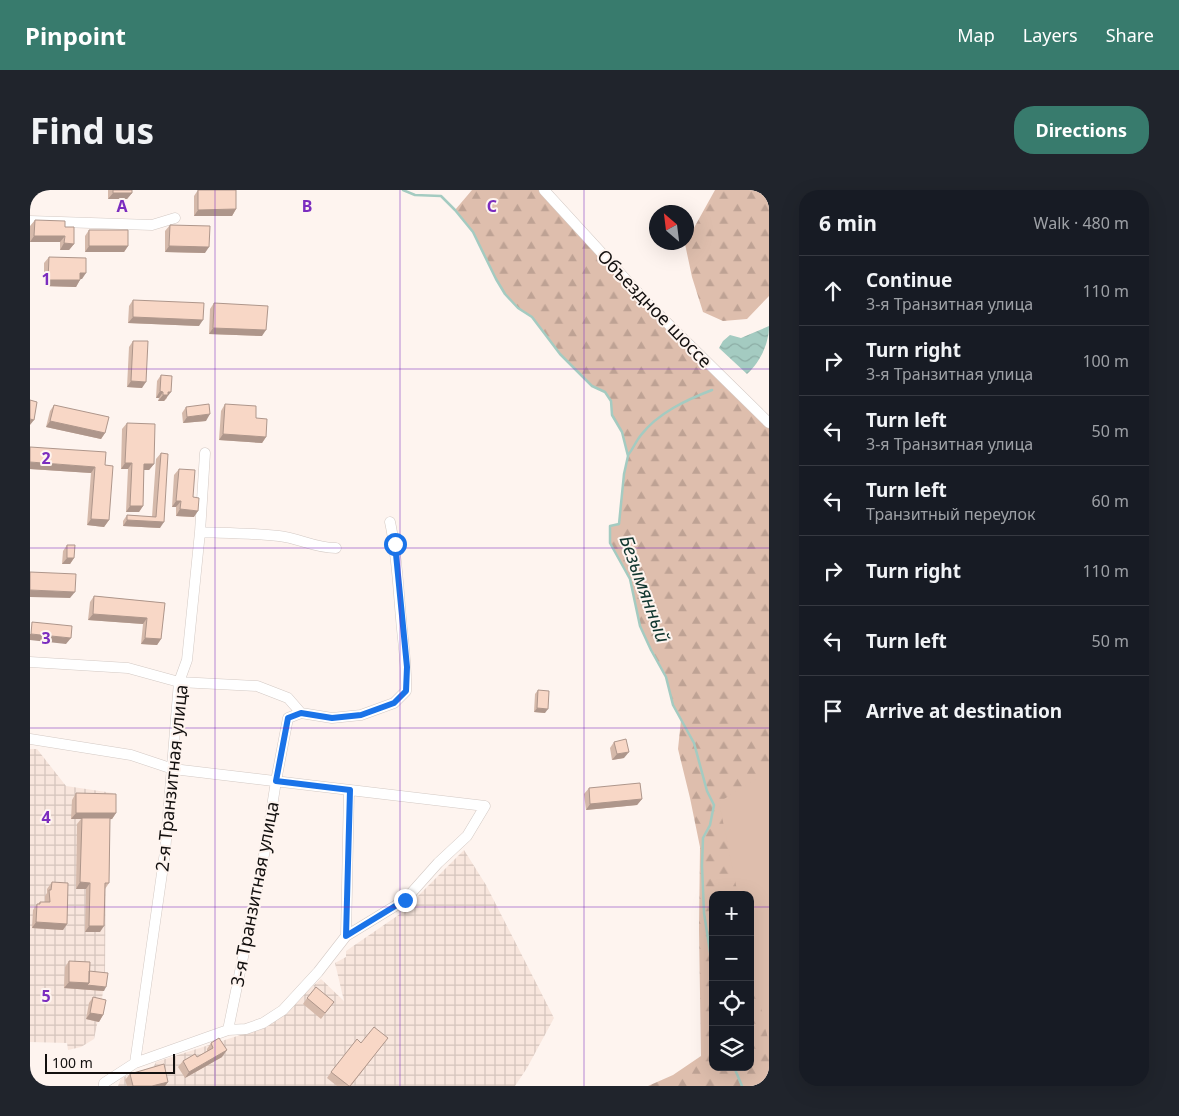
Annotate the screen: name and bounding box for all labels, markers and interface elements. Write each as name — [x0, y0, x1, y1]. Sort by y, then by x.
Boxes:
text: Pinpoint — [25, 19, 126, 52]
text: Map — [957, 23, 995, 47]
text: Layers — [1023, 23, 1078, 47]
text: Share — [1106, 23, 1154, 47]
button: Directions — [1014, 106, 1149, 154]
text: Find us — [30, 107, 154, 154]
text: A — [116, 195, 128, 217]
text: B — [302, 195, 312, 217]
text: C — [487, 195, 497, 217]
north arrow — [649, 205, 694, 250]
text: 6 min — [819, 209, 877, 237]
text: Walk · 480 m — [1034, 212, 1129, 234]
street label: Объездное шоссе — [592, 244, 718, 372]
text: Continue — [866, 267, 952, 293]
text: 1 — [41, 268, 51, 290]
icon: ahead — [819, 277, 847, 305]
text: 110 m — [1082, 280, 1129, 302]
text: 3-я Транзитная улица — [866, 293, 1033, 315]
text: Turn right — [866, 337, 961, 363]
icon: right — [819, 347, 847, 375]
text: 100 m — [1082, 350, 1129, 372]
text: 3-я Транзитная улица — [866, 363, 1033, 385]
text: Turn left — [866, 407, 947, 433]
icon: left — [819, 417, 847, 445]
text: 50 m — [1092, 420, 1129, 442]
text: 3-я Транзитная улица — [866, 433, 1033, 455]
text: 2 — [41, 447, 51, 469]
text: Turn left — [866, 477, 947, 503]
icon: left — [819, 487, 847, 515]
text: 60 m — [1092, 490, 1129, 512]
text: Транзитный переулок — [866, 503, 1035, 525]
water label: Безымянный — [614, 532, 677, 646]
route start — [384, 533, 407, 556]
icon: right — [819, 557, 847, 585]
text: Turn right — [866, 558, 961, 584]
text: 110 m — [1082, 560, 1129, 582]
text: 3 — [41, 627, 51, 649]
icon: left — [819, 627, 847, 655]
text: Turn left — [866, 628, 947, 654]
text: 50 m — [1092, 630, 1129, 652]
street label: 2-я Транзитная улица — [149, 683, 193, 873]
icon: arrive — [819, 697, 847, 725]
text: Arrive at destination — [866, 698, 1062, 724]
street label: 3-я Транзитная улица — [224, 799, 284, 989]
text: 4 — [41, 806, 51, 828]
route end — [394, 889, 417, 912]
map controls — [709, 891, 754, 1071]
button: + — [709, 891, 754, 936]
button: − — [709, 936, 754, 981]
button: locate — [709, 981, 754, 1026]
text: 5 — [41, 985, 51, 1007]
button: layers — [709, 1026, 754, 1071]
scale bar — [45, 1051, 175, 1074]
text: 100 m — [52, 1053, 93, 1072]

